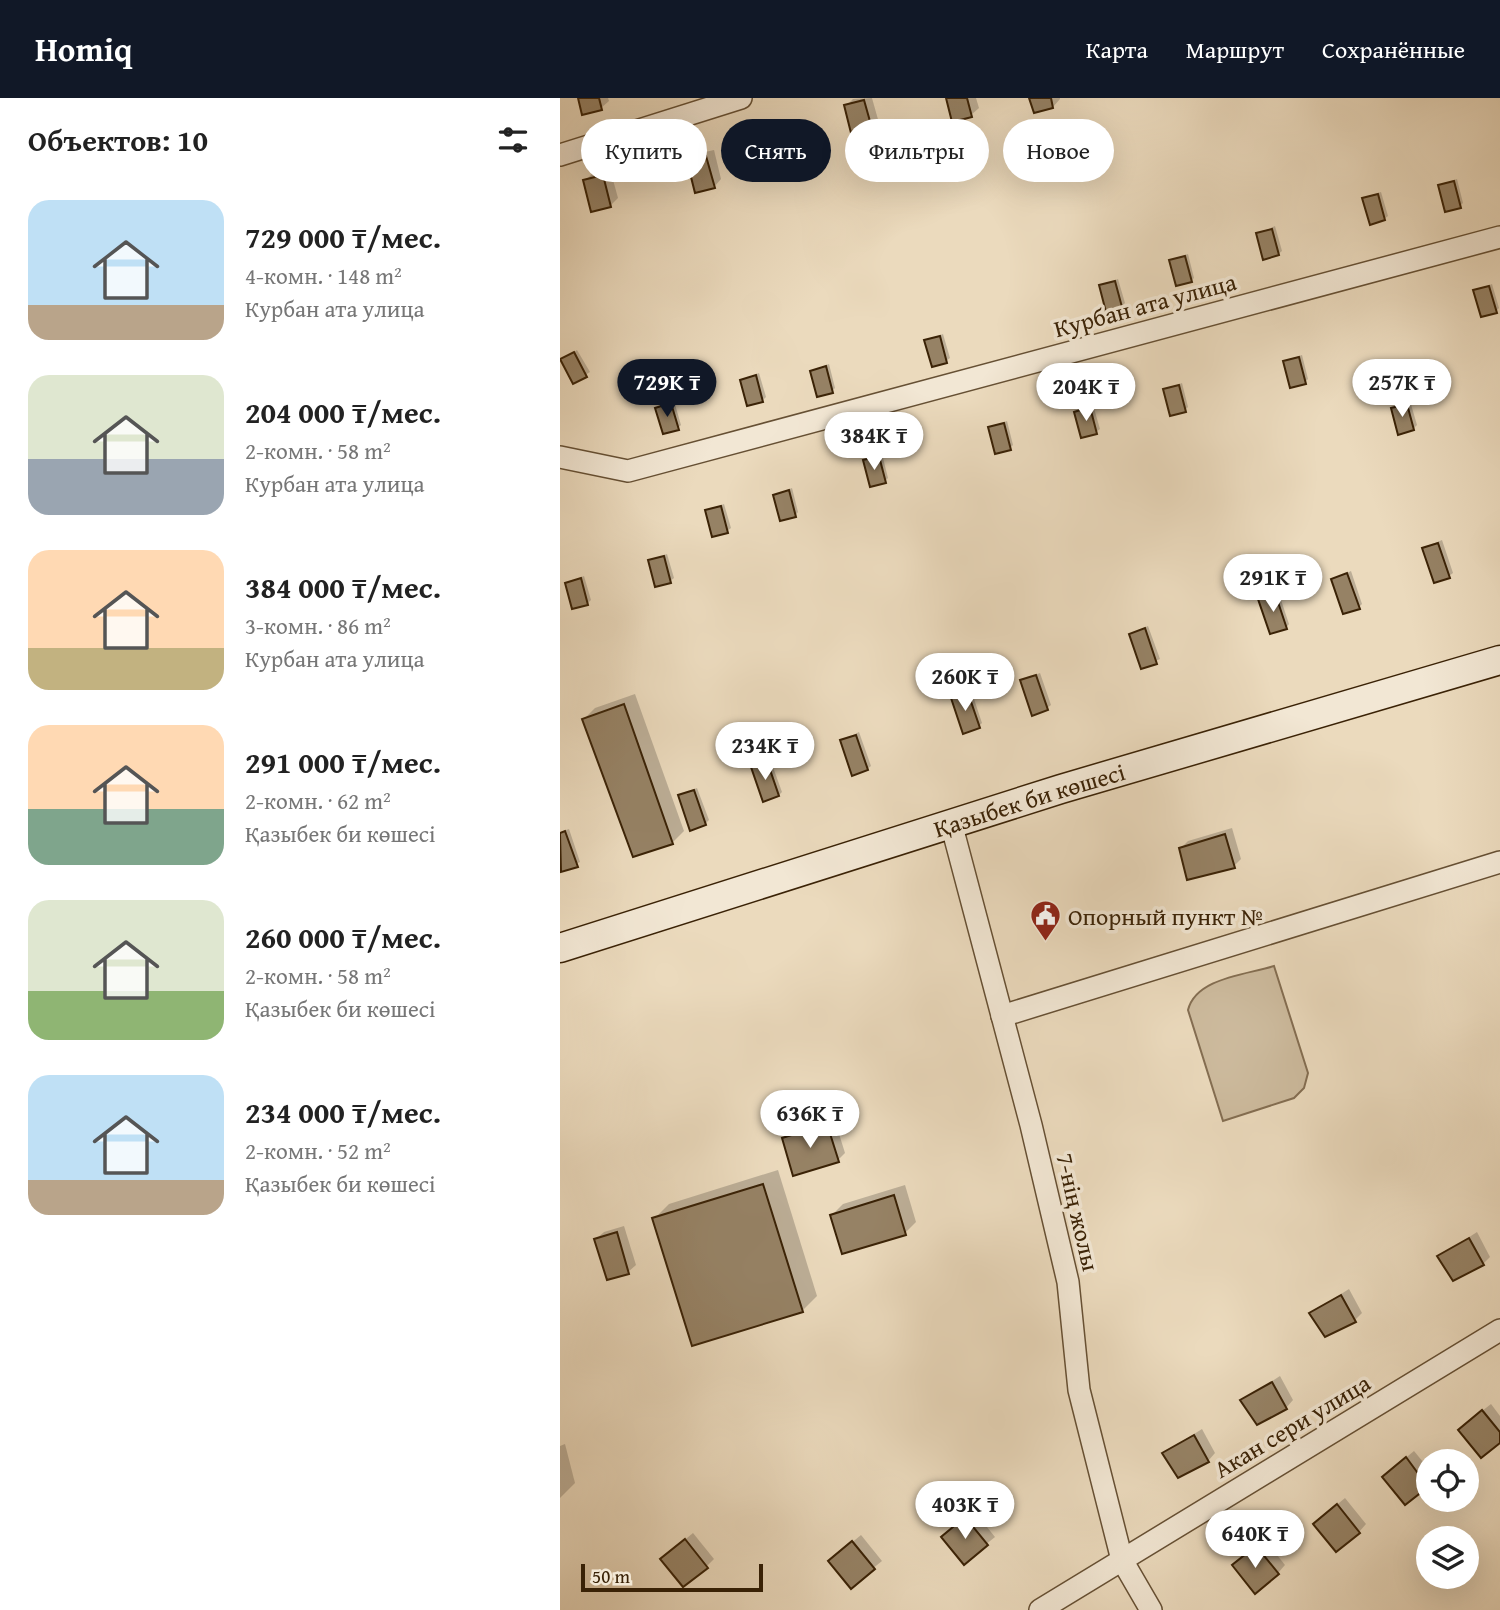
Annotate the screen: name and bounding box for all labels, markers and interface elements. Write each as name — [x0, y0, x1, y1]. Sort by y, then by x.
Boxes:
text: Homiq — [35, 25, 132, 73]
text: Карта — [1086, 32, 1148, 67]
text: Маршрут — [1186, 32, 1284, 67]
text: Сохранённые — [1322, 32, 1465, 67]
text: Объектов: 10 — [28, 118, 208, 162]
chip: Купить — [581, 119, 707, 182]
chip: Снять — [721, 119, 831, 182]
chip: Фильтры — [845, 119, 989, 182]
chip: Новое — [1003, 119, 1114, 182]
icon: filters — [494, 121, 532, 159]
text: 729 000 ₸/мес. — [245, 215, 441, 259]
icon: home — [84, 228, 168, 312]
text: 4-комн. · 148 m² — [245, 259, 402, 292]
street label: Курбан ата улица — [1050, 264, 1241, 346]
text: Курбан ата улица — [245, 292, 425, 325]
pin: 729K ₸ — [610, 360, 724, 419]
pin: 257K ₸ — [1345, 360, 1459, 419]
pin: 204K ₸ — [1029, 364, 1143, 423]
text: 729K ₸ — [633, 365, 701, 398]
text: 257K ₸ — [1368, 365, 1436, 398]
text: 204K ₸ — [1052, 369, 1120, 402]
text: 204 000 ₸/мес. — [245, 390, 441, 434]
icon: home — [84, 403, 168, 487]
pin: 384K ₸ — [817, 412, 931, 472]
text: 384K ₸ — [840, 418, 908, 451]
text: 2-комн. · 58 m² — [245, 434, 391, 467]
text: Курбан ата улица — [245, 467, 425, 500]
pin: 291K ₸ — [1216, 554, 1330, 614]
text: 291K ₸ — [1239, 560, 1307, 593]
text: 384 000 ₸/мес. — [245, 565, 441, 609]
icon: home — [84, 578, 168, 662]
text: 3-комн. · 86 m² — [245, 609, 391, 642]
text: Курбан ата улица — [245, 642, 425, 675]
pin: 260K ₸ — [908, 654, 1022, 713]
text: 260K ₸ — [931, 659, 999, 692]
pin: 234K ₸ — [708, 722, 822, 782]
text: 234K ₸ — [731, 728, 799, 761]
text: 291 000 ₸/мес. — [245, 740, 441, 784]
icon: home — [84, 753, 168, 837]
street label: Қазыбек би көшесі — [929, 754, 1129, 846]
text: 2-комн. · 62 m² — [245, 784, 391, 817]
text: Қазыбек би көшесі — [245, 817, 435, 850]
public building icon: Опорный пункт № — [1028, 899, 1062, 943]
place label: Опорный пункт № — [1068, 899, 1263, 934]
text: 260 000 ₸/мес. — [245, 915, 441, 959]
icon: home — [84, 928, 168, 1012]
text: 2-комн. · 58 m² — [245, 959, 391, 992]
text: Қазыбек би көшесі — [245, 992, 435, 1025]
text: 234 000 ₸/мес. — [245, 1090, 441, 1134]
pin: 636K ₸ — [753, 1090, 867, 1150]
text: 636K ₸ — [776, 1096, 844, 1129]
icon: home — [84, 1103, 168, 1187]
text: 2-комн. · 52 m² — [245, 1134, 391, 1167]
street label: 7-нің жолы — [1047, 1150, 1109, 1274]
text: Қазыбек би көшесі — [245, 1167, 435, 1200]
street label: Акан сери улица — [1207, 1365, 1377, 1487]
map controls — [1416, 1449, 1479, 1589]
button: locate — [1416, 1449, 1479, 1512]
pin: 403K ₸ — [908, 1482, 1022, 1541]
text: 403K ₸ — [931, 1487, 999, 1520]
pin: 640K ₸ — [1198, 1510, 1312, 1570]
text: 640K ₸ — [1221, 1516, 1289, 1549]
button: layers — [1416, 1526, 1479, 1589]
scale bar — [581, 1561, 763, 1593]
text: 50 m — [592, 1562, 630, 1590]

